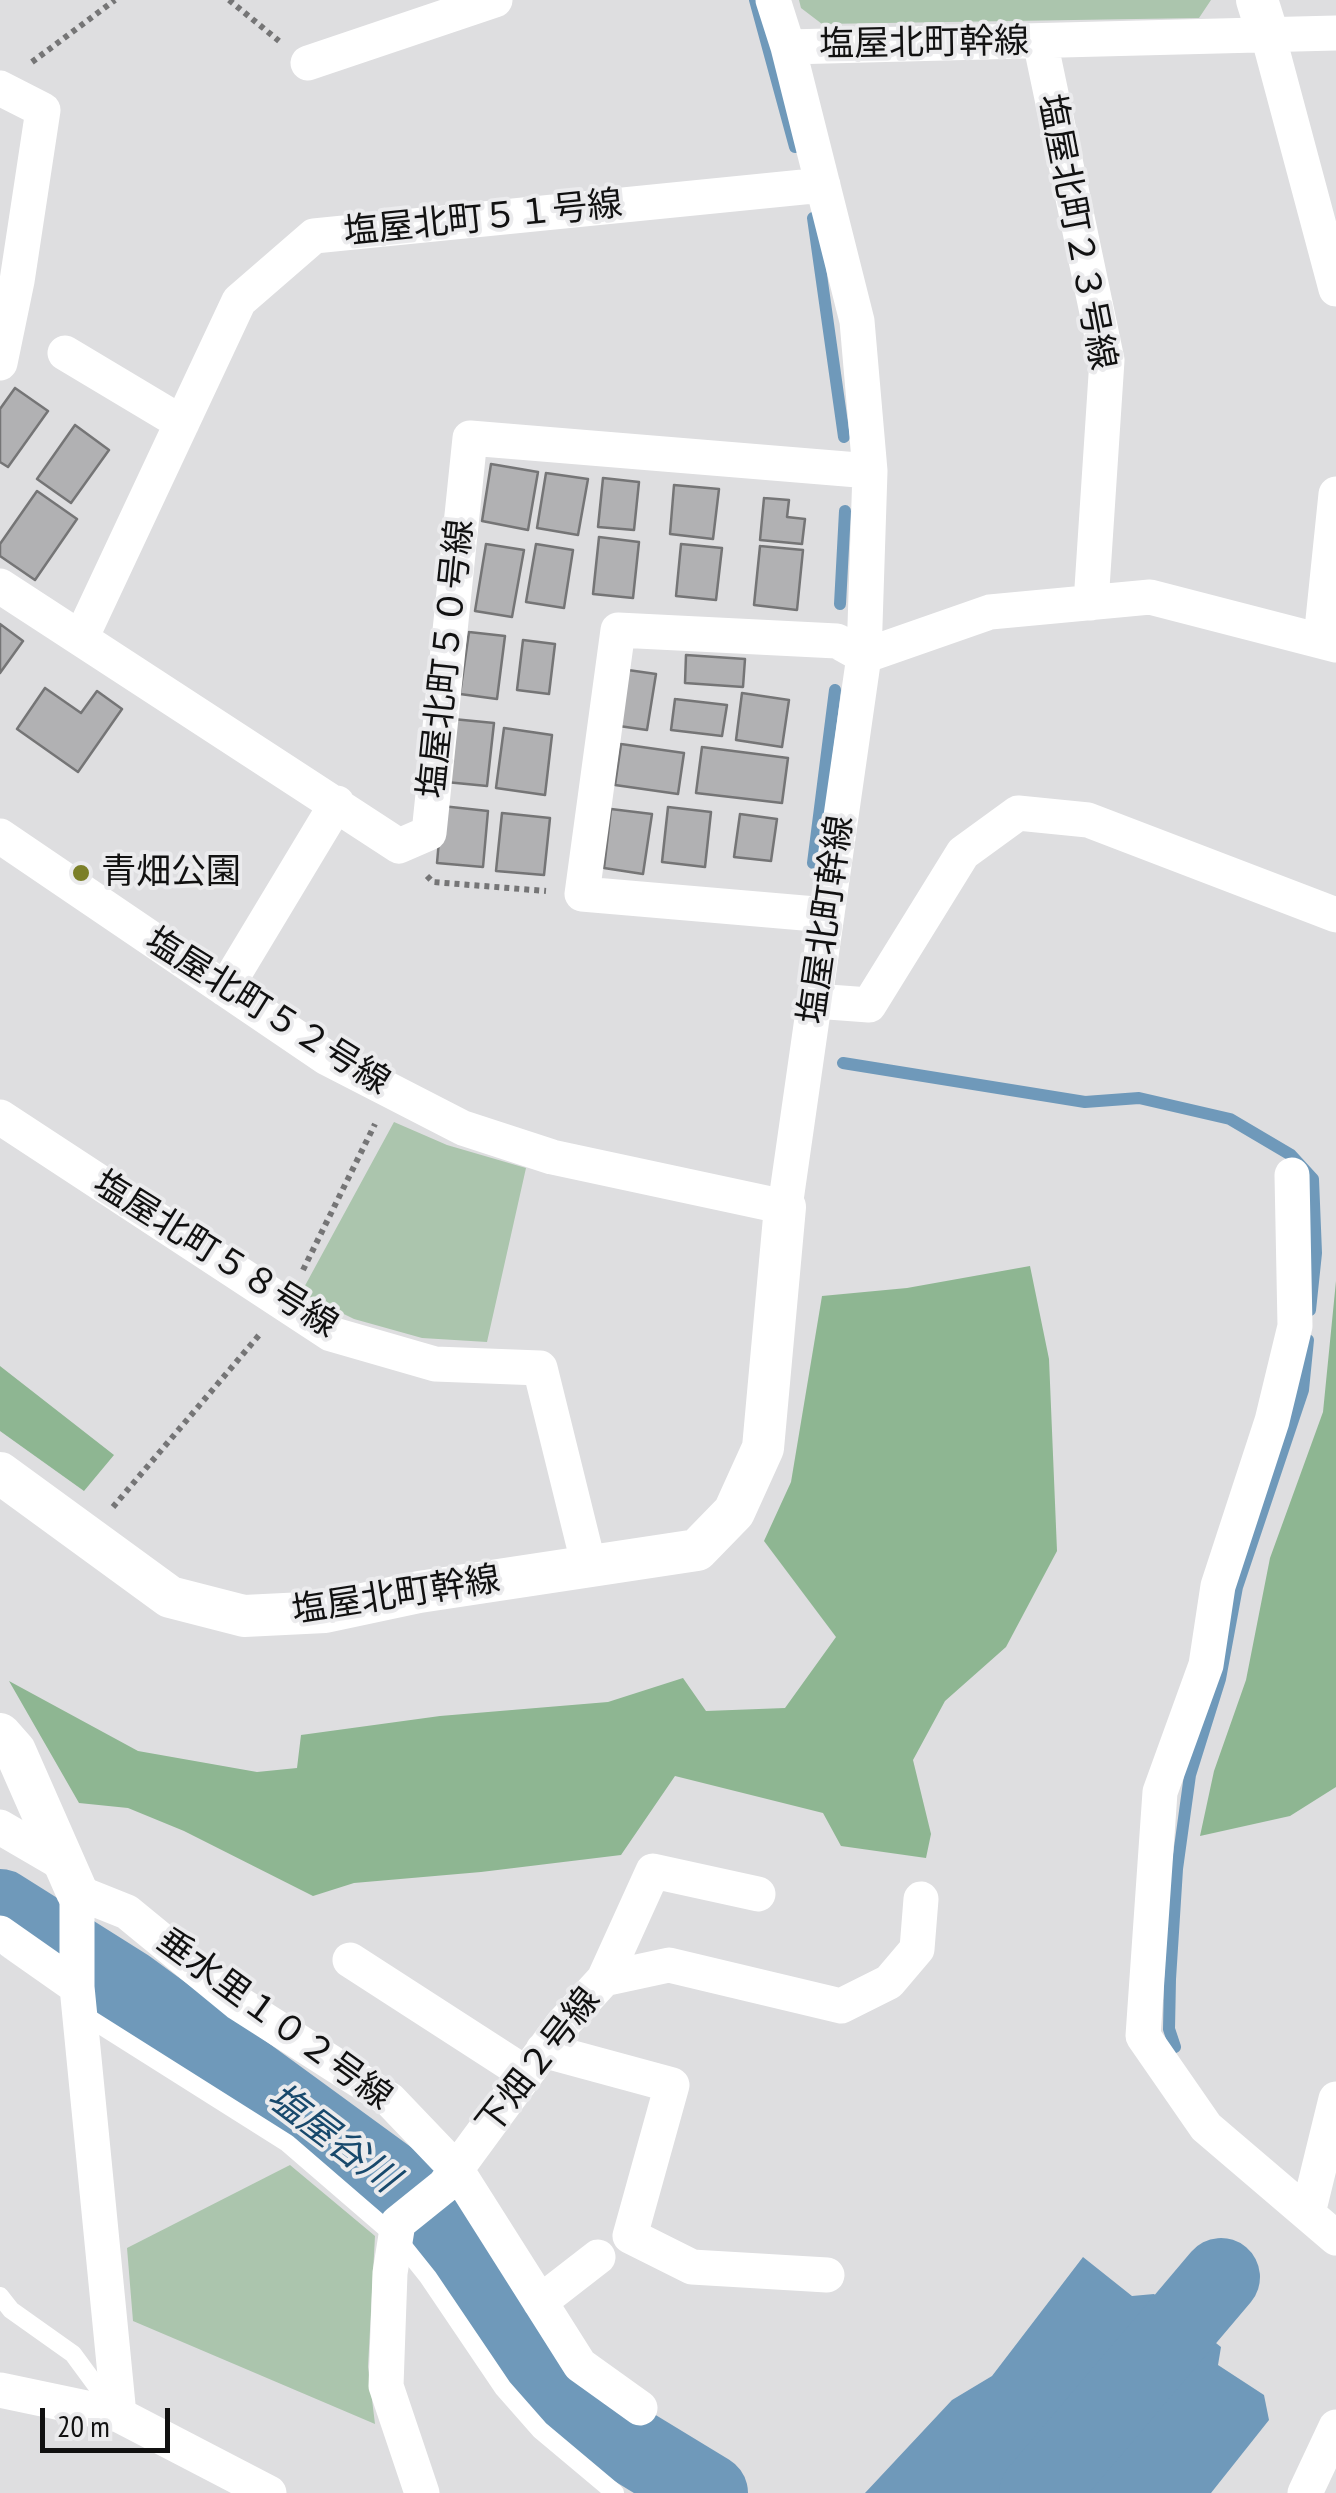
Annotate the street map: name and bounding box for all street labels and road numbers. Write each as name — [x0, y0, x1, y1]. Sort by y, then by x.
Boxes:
street label: 塩屋北町幹線 — [819, 21, 1029, 67]
street label: 塩屋北町２３号線 — [1029, 91, 1123, 373]
street label: 塩屋北町５１号線 — [342, 183, 624, 255]
street label: 塩屋北町５０号線 — [411, 518, 483, 800]
street label: 塩屋北町幹線 — [792, 813, 862, 1027]
street label: 塩屋北町５２号線 — [137, 920, 397, 1104]
street label: 塩屋北町５８号線 — [85, 1163, 345, 1347]
street label: 塩屋北町幹線 — [289, 1559, 503, 1633]
street label: 垂水里１０２号線 — [148, 1921, 400, 2119]
street label: 下畑２号線 — [469, 1980, 609, 2144]

